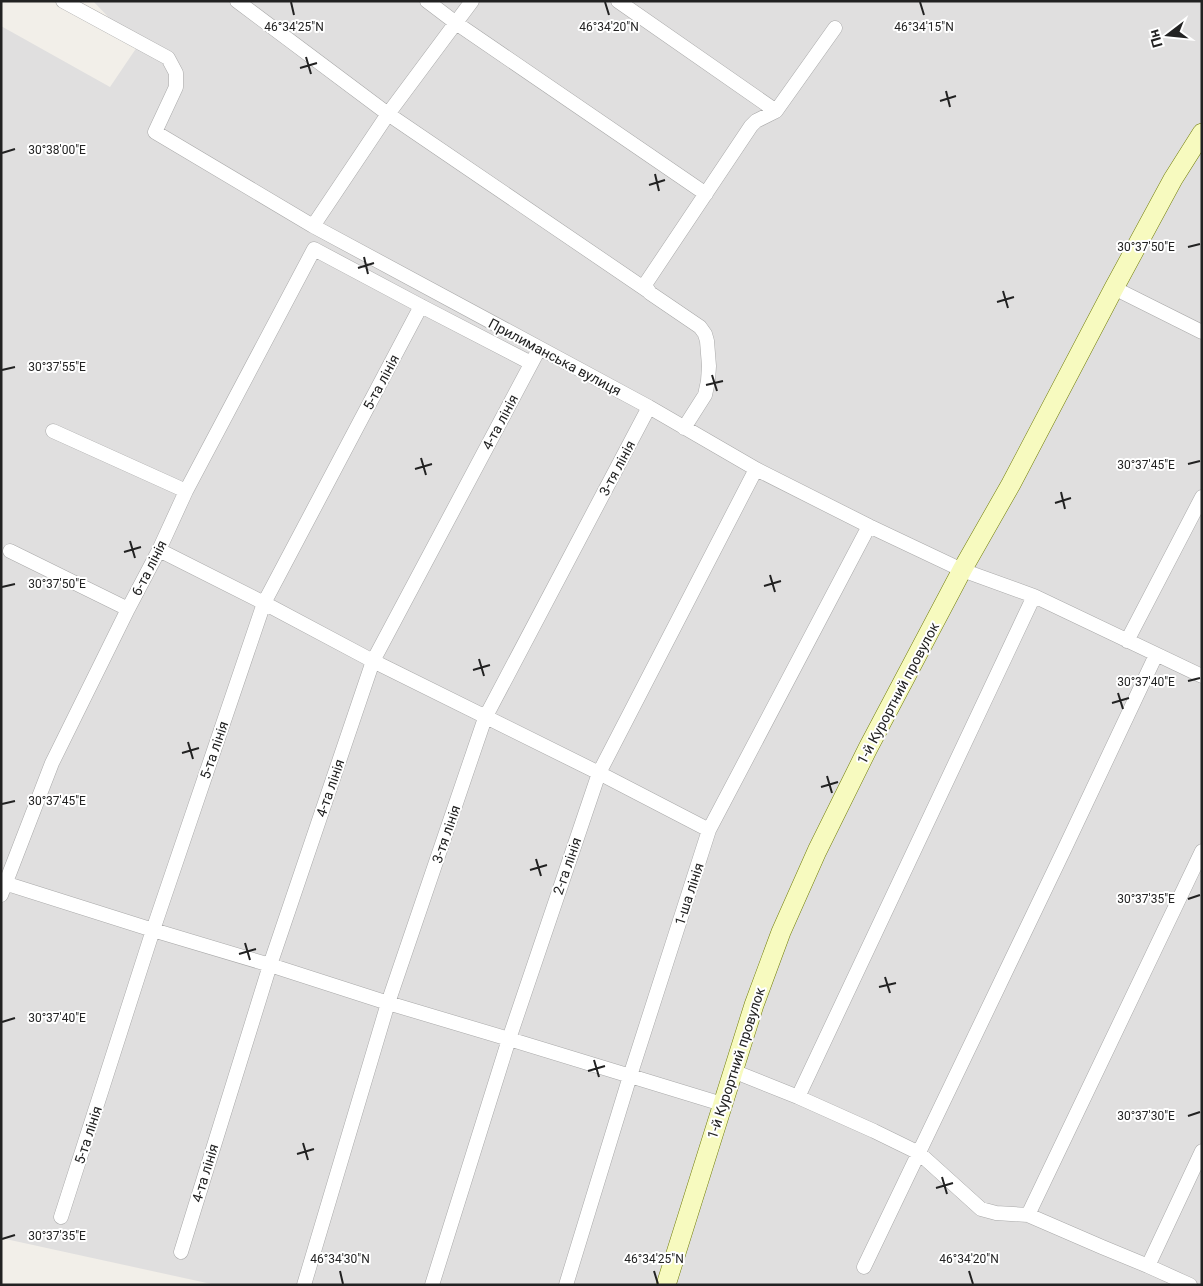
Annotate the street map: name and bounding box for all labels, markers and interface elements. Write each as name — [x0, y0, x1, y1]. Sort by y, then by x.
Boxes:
north arrow — [1143, 10, 1193, 60]
text: 46°34'25"N — [264, 20, 324, 34]
text: 46°34'20"N — [579, 20, 639, 34]
text: 46°34'15"N — [894, 20, 954, 34]
text: Пн — [1145, 28, 1166, 49]
text: 30°38'00"E — [28, 143, 86, 157]
text: 30°37'50"E — [1117, 240, 1175, 254]
street label: Прилиманська вулиця — [486, 315, 624, 399]
street label: 5-та лінія — [360, 352, 402, 412]
text: 30°37'55"E — [28, 360, 86, 374]
street label: 4-та лінія — [479, 392, 521, 452]
street label: 3-тя лінія — [596, 438, 638, 498]
text: 30°37'45"E — [1117, 458, 1175, 472]
street label: 6-та лінія — [128, 538, 170, 598]
text: 30°37'50"E — [28, 577, 86, 591]
street label: 1-й Курортний провулок — [854, 619, 942, 767]
text: 30°37'40"E — [1117, 675, 1175, 689]
street label: 5-та лінія — [197, 719, 231, 781]
street label: 4-та лінія — [313, 757, 347, 819]
text: 30°37'45"E — [28, 794, 86, 808]
street label: 3-тя лінія — [429, 803, 463, 865]
street label: 2-га лінія — [550, 835, 584, 897]
street label: 1-ша лінія — [671, 861, 707, 927]
text: 30°37'35"E — [1117, 892, 1175, 906]
street label: 1-й Курортний провулок — [704, 985, 768, 1141]
text: 30°37'40"E — [28, 1011, 86, 1025]
street label: 5-та лінія — [71, 1104, 105, 1166]
text: 30°37'30"E — [1117, 1109, 1175, 1123]
street label: 4-та лінія — [189, 1142, 221, 1204]
text: 30°37'35"E — [28, 1229, 86, 1243]
text: 46°34'30"N — [310, 1252, 370, 1266]
text: 46°34'25"N — [624, 1252, 684, 1266]
text: 46°34'20"N — [939, 1252, 999, 1266]

